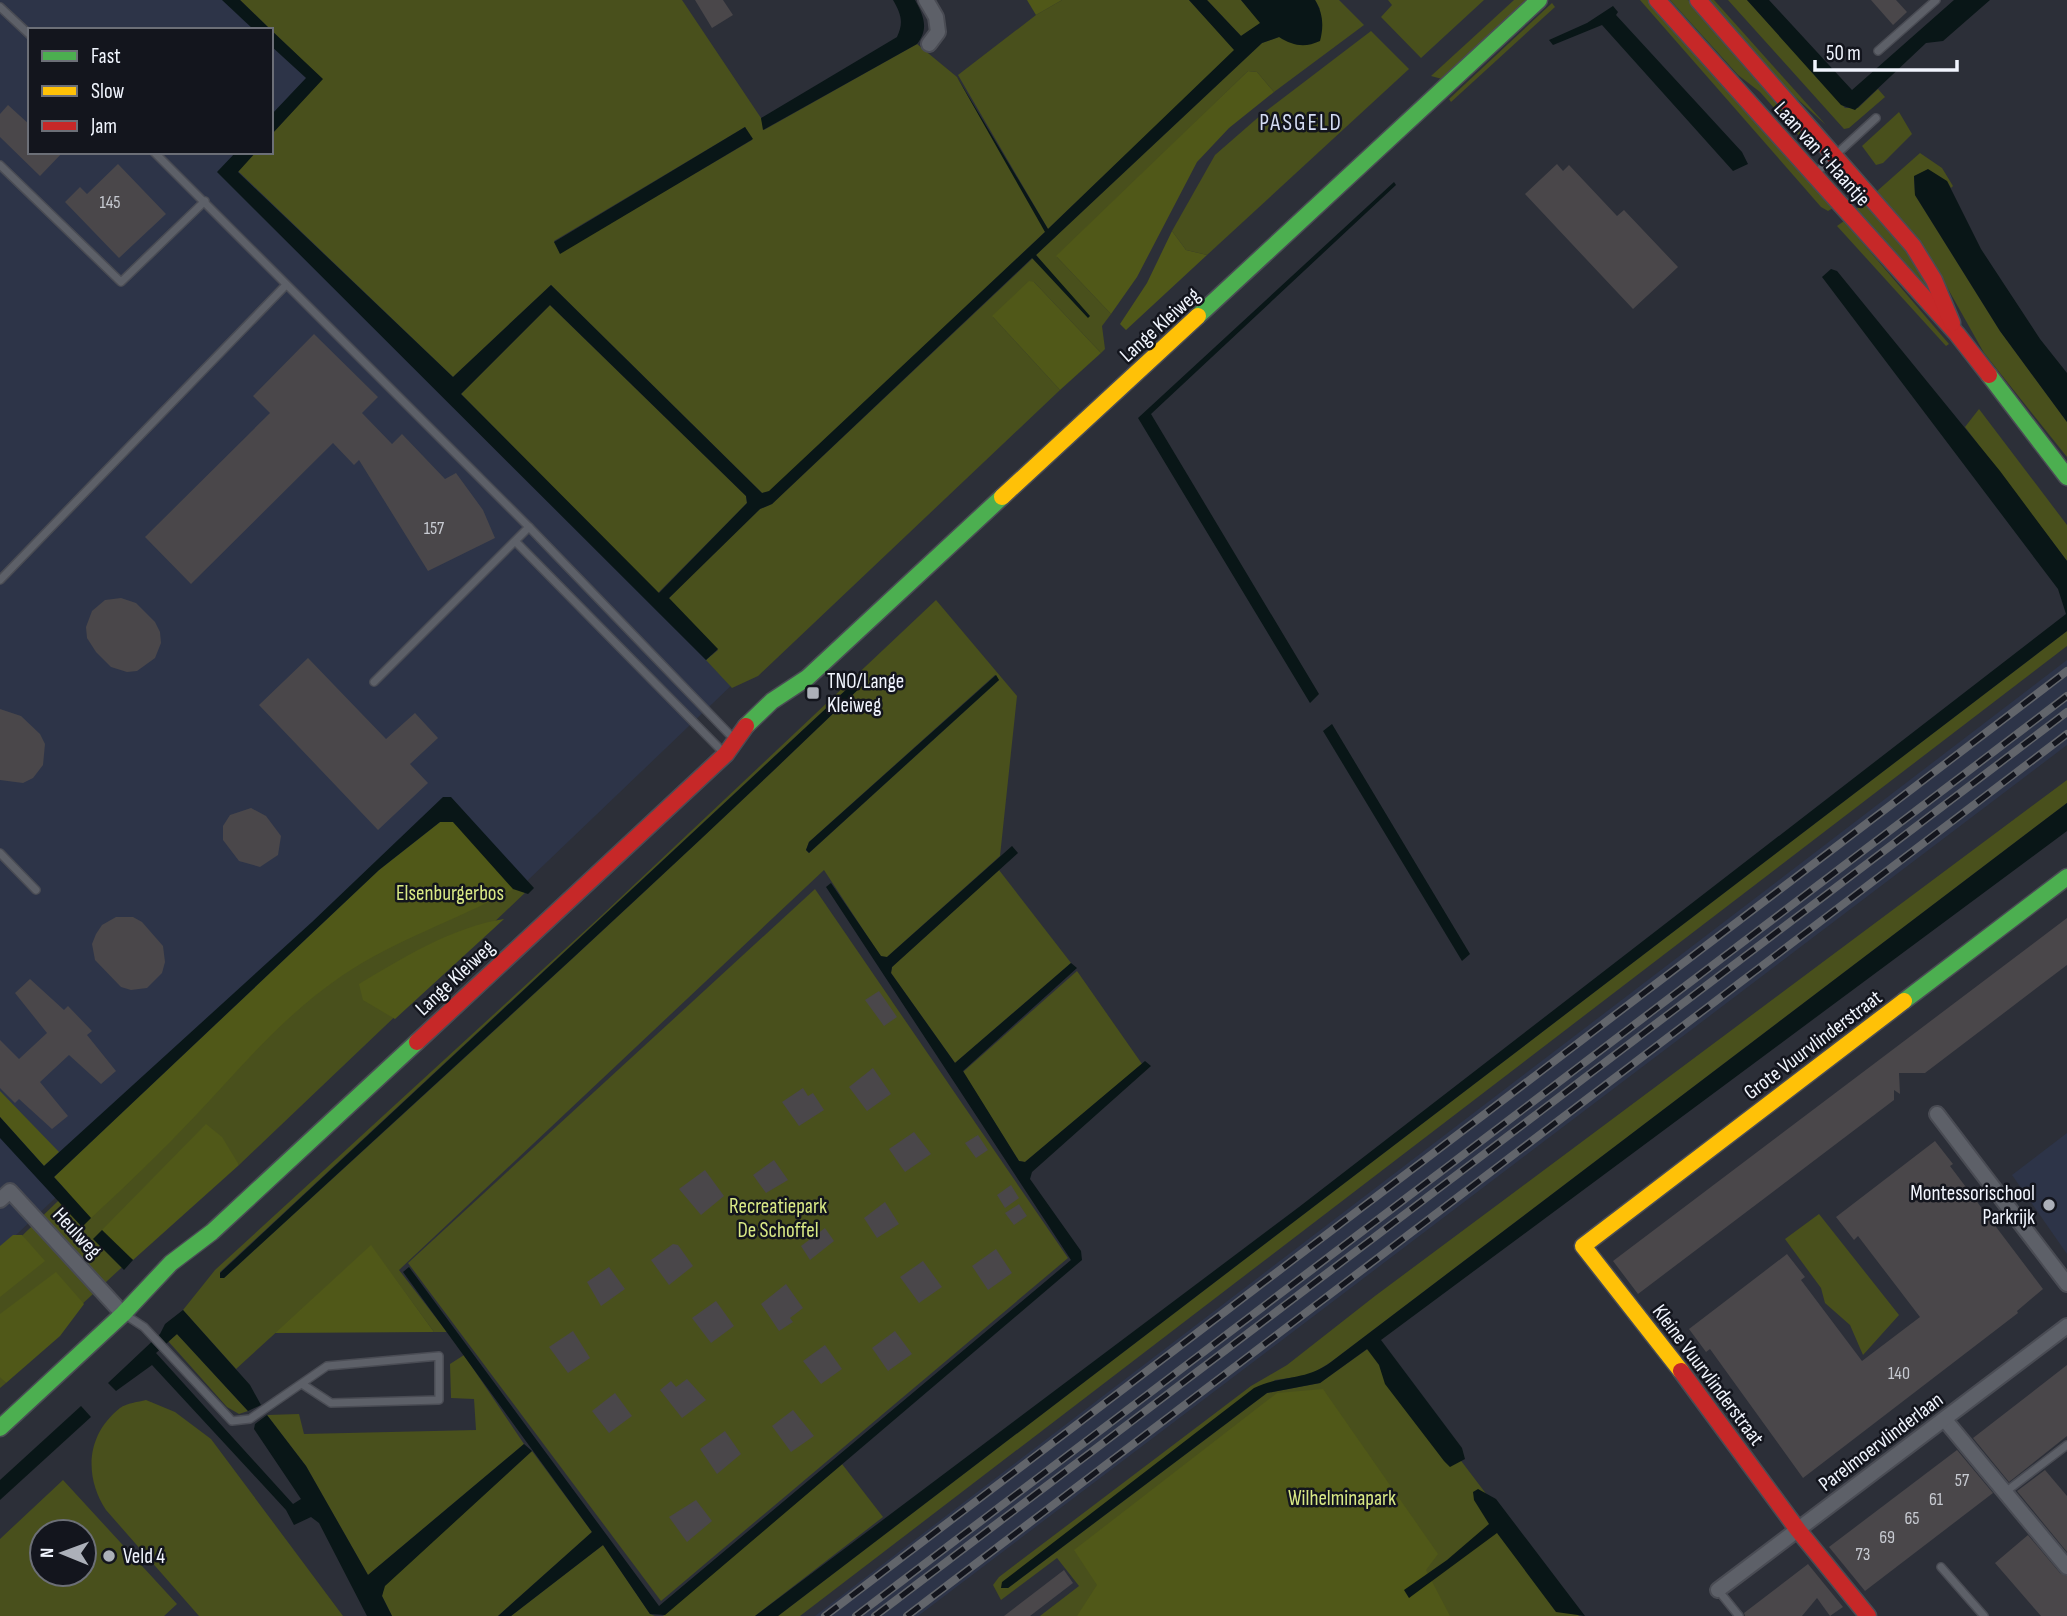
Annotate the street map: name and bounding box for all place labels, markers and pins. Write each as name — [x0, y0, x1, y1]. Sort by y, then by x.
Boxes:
place label: TNO/Lange Kleiweg — [827, 669, 904, 718]
marker: TNO/Lange Kleiweg — [805, 685, 821, 701]
place label: Montessorischool Parkrijk — [1910, 1181, 2035, 1230]
marker: Montessorischool Parkrijk — [2041, 1197, 2057, 1213]
place label: Veld 4 — [123, 1544, 165, 1569]
marker: Veld 4 — [101, 1548, 117, 1564]

